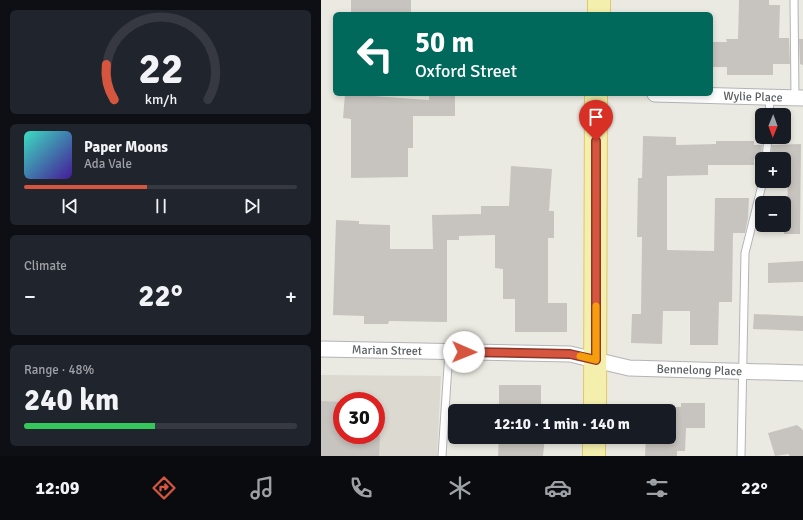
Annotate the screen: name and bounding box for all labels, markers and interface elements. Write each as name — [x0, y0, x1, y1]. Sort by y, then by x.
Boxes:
text: 50 m — [415, 26, 474, 60]
icon: left — [349, 28, 401, 80]
text: 22 — [138, 44, 183, 95]
text: Oxford Street — [415, 60, 517, 82]
street label: Wylie Place — [723, 89, 783, 105]
text: km/h — [144, 91, 177, 108]
pin — [579, 100, 613, 141]
icon: arrive — [585, 106, 607, 128]
north arrow — [755, 108, 791, 144]
map controls — [755, 108, 791, 232]
text: Paper Moons — [84, 138, 168, 156]
button: + — [755, 152, 791, 188]
text: Ada Vale — [84, 156, 132, 172]
icon: previous — [59, 195, 81, 217]
icon: pause — [150, 195, 172, 217]
icon: next — [241, 195, 263, 217]
button: − — [755, 196, 791, 232]
text: Climate — [24, 258, 67, 274]
text: 22° — [138, 278, 183, 315]
text: − — [24, 283, 36, 310]
text: + — [285, 283, 297, 310]
position arrow — [443, 331, 485, 373]
street label: Marian Street — [352, 343, 422, 359]
text: Range · 48% — [24, 362, 94, 378]
street label: Bennelong Place — [656, 362, 742, 379]
text: 240 km — [24, 382, 119, 419]
speed limit sign: 30 — [333, 392, 385, 444]
text: 12:10 · 1 min · 140 m — [494, 415, 630, 433]
icon: directions — [150, 474, 178, 502]
icon: music — [248, 474, 276, 502]
icon: phone — [347, 474, 375, 502]
icon: climate — [446, 474, 474, 502]
icon: car — [544, 474, 572, 502]
icon: filters — [643, 474, 671, 502]
text: 12:09 — [35, 477, 79, 499]
text: 22° — [741, 477, 768, 499]

